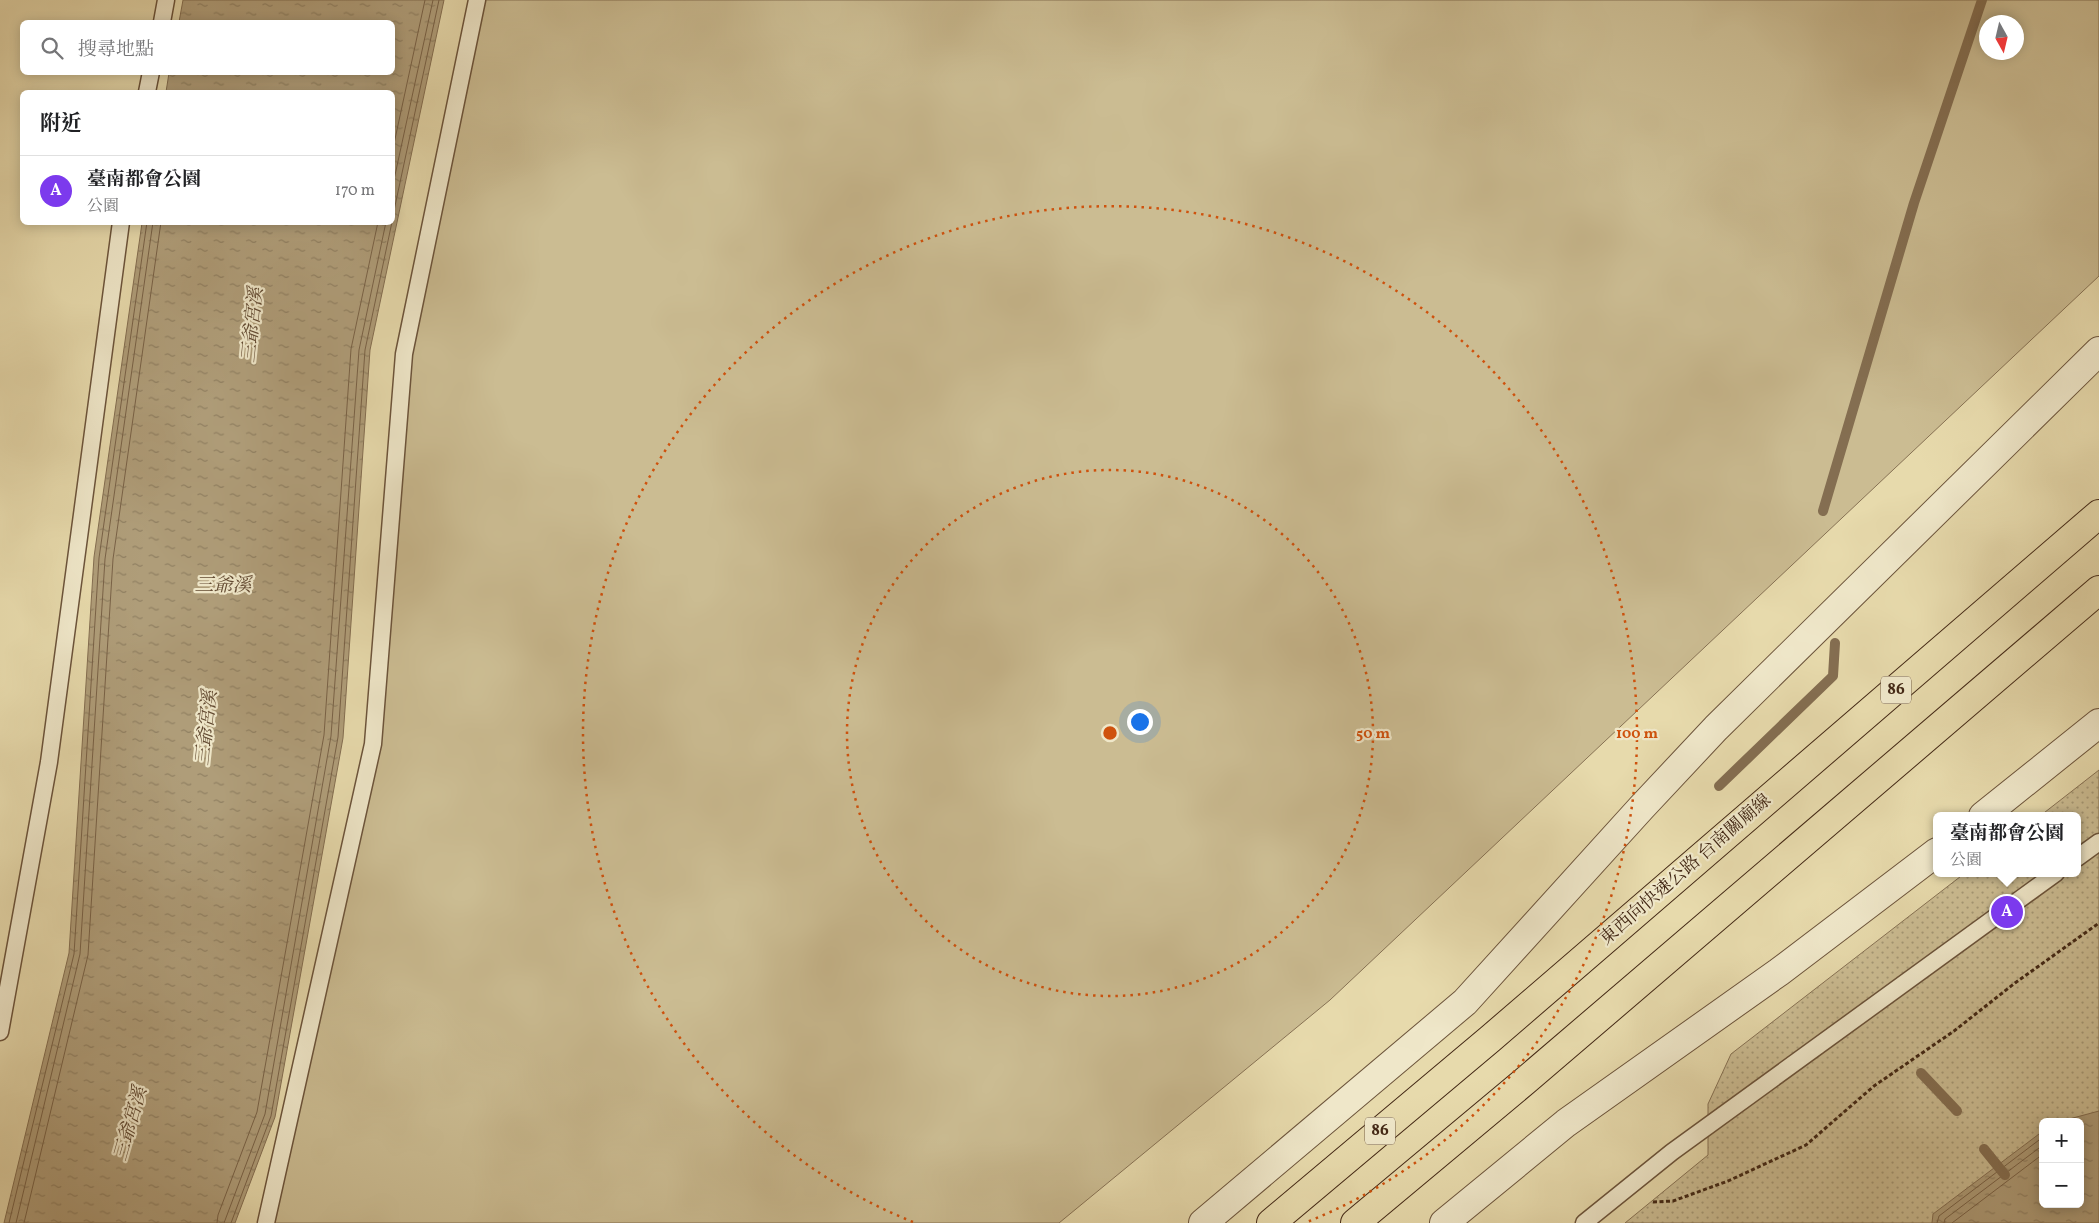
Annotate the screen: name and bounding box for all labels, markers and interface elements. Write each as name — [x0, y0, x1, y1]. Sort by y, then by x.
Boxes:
north arrow — [1979, 15, 2024, 60]
search box — [20, 20, 395, 75]
icon: search — [38, 34, 66, 62]
text: 搜尋地點 — [78, 37, 154, 63]
text: 附近 — [40, 110, 82, 139]
text: 臺南都會公園 — [87, 167, 201, 193]
text: A — [50, 180, 62, 202]
text: 170 m — [335, 180, 375, 202]
text: 公園 — [87, 196, 119, 218]
water label: 三爺宮溪 — [236, 284, 270, 364]
water label: 三爺溪 — [194, 573, 253, 599]
road number: 86 — [1881, 676, 1911, 704]
water label: 三爺宮溪 — [190, 687, 224, 767]
your location — [1127, 709, 1153, 735]
centre of rings — [1101, 724, 1119, 742]
text: 50 m — [1356, 724, 1390, 745]
text: 100 m — [1616, 724, 1659, 745]
street label: 東西向快速公路 台南關廟線 — [1595, 789, 1777, 951]
popup — [1933, 812, 2081, 877]
text: 臺南都會公園 — [1950, 821, 2064, 847]
text: 公園 — [1950, 850, 1982, 872]
pin: A — [1991, 893, 2023, 931]
water label: 三爺宮溪 — [108, 1082, 155, 1164]
road number: 86 — [1365, 1118, 1395, 1144]
map controls — [2039, 1118, 2084, 1208]
button: + — [2039, 1118, 2084, 1163]
button: − — [2039, 1163, 2084, 1208]

